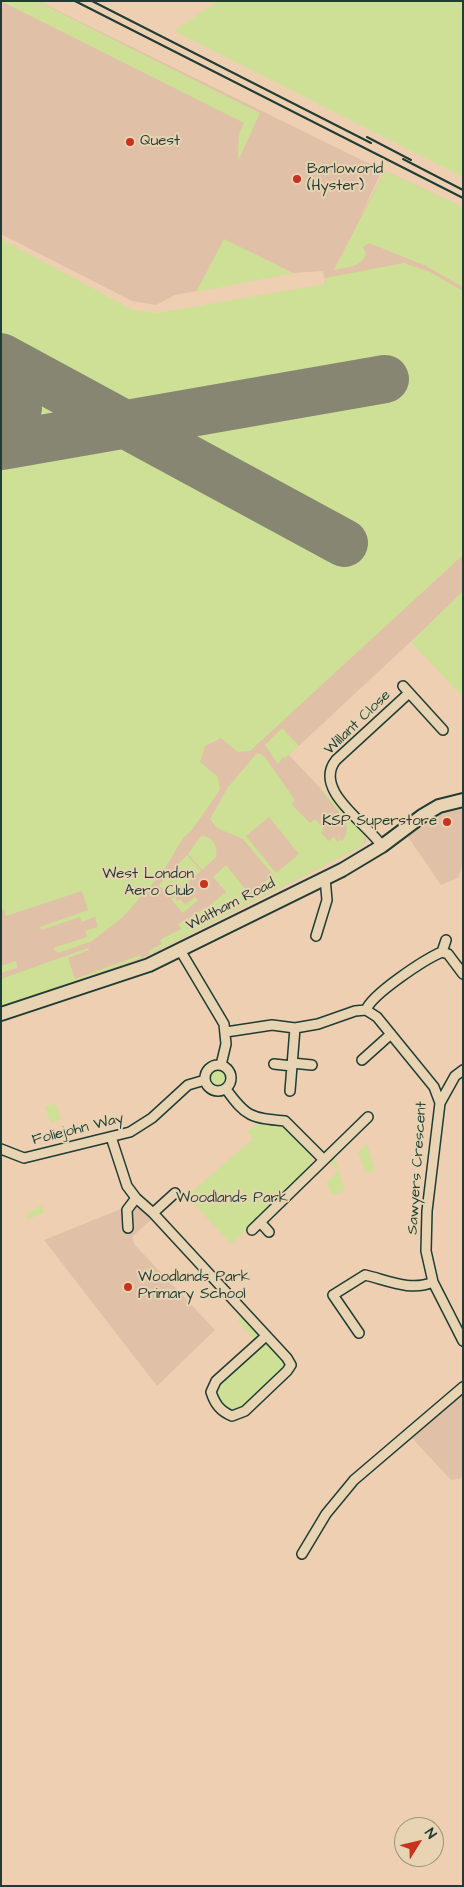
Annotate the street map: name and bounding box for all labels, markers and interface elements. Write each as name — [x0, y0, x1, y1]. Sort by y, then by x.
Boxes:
place label: Quest — [140, 133, 180, 151]
marker: Quest — [124, 136, 136, 148]
place label: Barloworld (Hyster) — [307, 161, 383, 196]
marker: Barloworld (Hyster) — [291, 173, 303, 185]
street label: Willant Close — [321, 687, 395, 759]
place label: KSP Superstore — [322, 813, 437, 831]
marker: KSP Superstore — [441, 816, 453, 828]
place label: West London Aero Club — [102, 866, 194, 901]
street label: Waltham Road — [184, 875, 278, 935]
marker: West London Aero Club — [198, 878, 210, 890]
street label: Sawyers Crescent — [404, 1101, 432, 1235]
street label: Foliejohn Way — [30, 1110, 126, 1150]
park label: Woodlands Park — [176, 1190, 288, 1208]
place label: Woodlands Park Primary School — [138, 1269, 250, 1304]
marker: Woodlands Park Primary School — [122, 1281, 134, 1293]
north arrow — [394, 1817, 444, 1867]
text: N — [420, 1824, 441, 1843]

